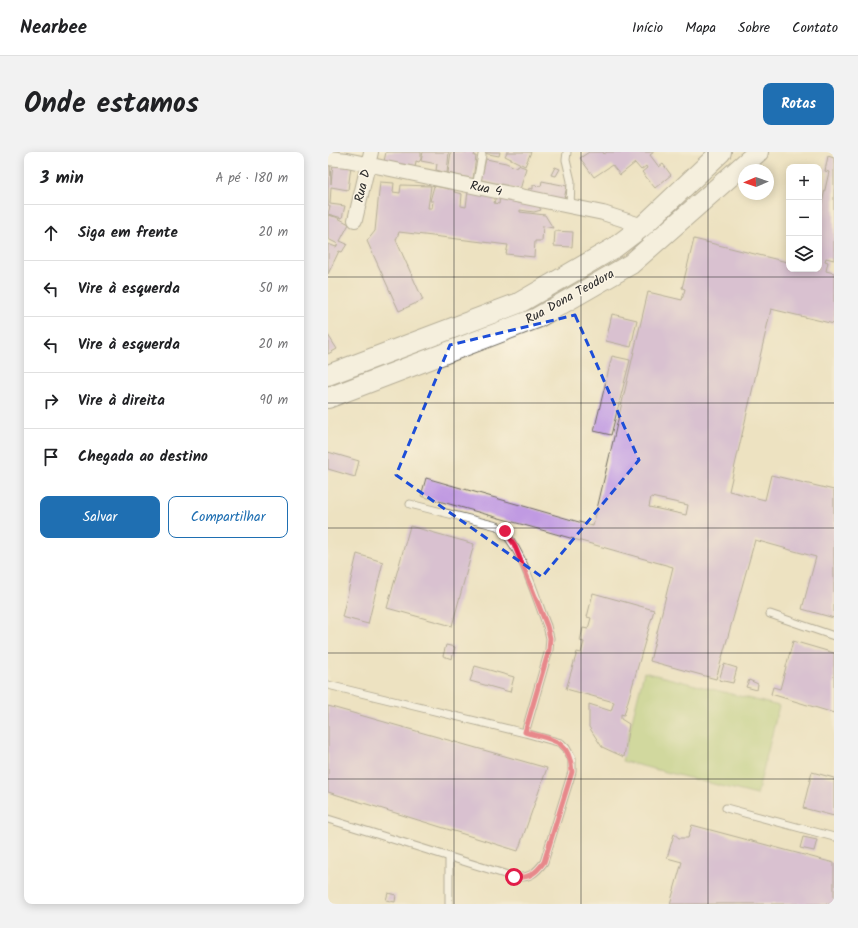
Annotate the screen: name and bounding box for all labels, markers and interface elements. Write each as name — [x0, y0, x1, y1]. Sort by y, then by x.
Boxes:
text: Nearbee — [20, 13, 87, 43]
text: Início — [632, 17, 663, 39]
text: Mapa — [685, 17, 716, 39]
text: Sobre — [738, 17, 770, 39]
text: Contato — [792, 17, 838, 39]
text: Onde estamos — [24, 82, 199, 127]
button: Rotas — [763, 83, 834, 125]
north arrow — [738, 164, 774, 200]
map controls — [786, 164, 822, 272]
button: + — [786, 164, 822, 200]
text: 3 min — [40, 165, 84, 192]
street label: Rua D — [349, 167, 377, 205]
text: A pé · 180 m — [215, 168, 288, 189]
street label: Rua 4 — [468, 176, 504, 202]
button: − — [786, 200, 822, 236]
text: Siga em frente — [78, 221, 178, 245]
icon: ahead — [40, 222, 62, 244]
text: 20 m — [258, 222, 288, 243]
button: layers — [786, 236, 822, 272]
street label: Rua Dona Teodora — [522, 264, 618, 330]
text: Vire à esquerda — [78, 277, 180, 301]
icon: left — [40, 278, 62, 300]
text: 50 m — [259, 278, 288, 299]
text: Vire à esquerda — [78, 333, 180, 357]
icon: left — [40, 334, 62, 356]
text: 20 m — [258, 334, 288, 355]
text: Vire à direita — [78, 389, 165, 413]
icon: right — [40, 390, 62, 412]
text: 90 m — [260, 390, 288, 411]
text: Chegada ao destino — [78, 445, 208, 469]
icon: arrive — [40, 446, 62, 468]
button: Salvar — [40, 496, 160, 538]
button: Compartilhar — [168, 496, 288, 538]
route end — [496, 522, 514, 540]
route start — [505, 868, 523, 886]

